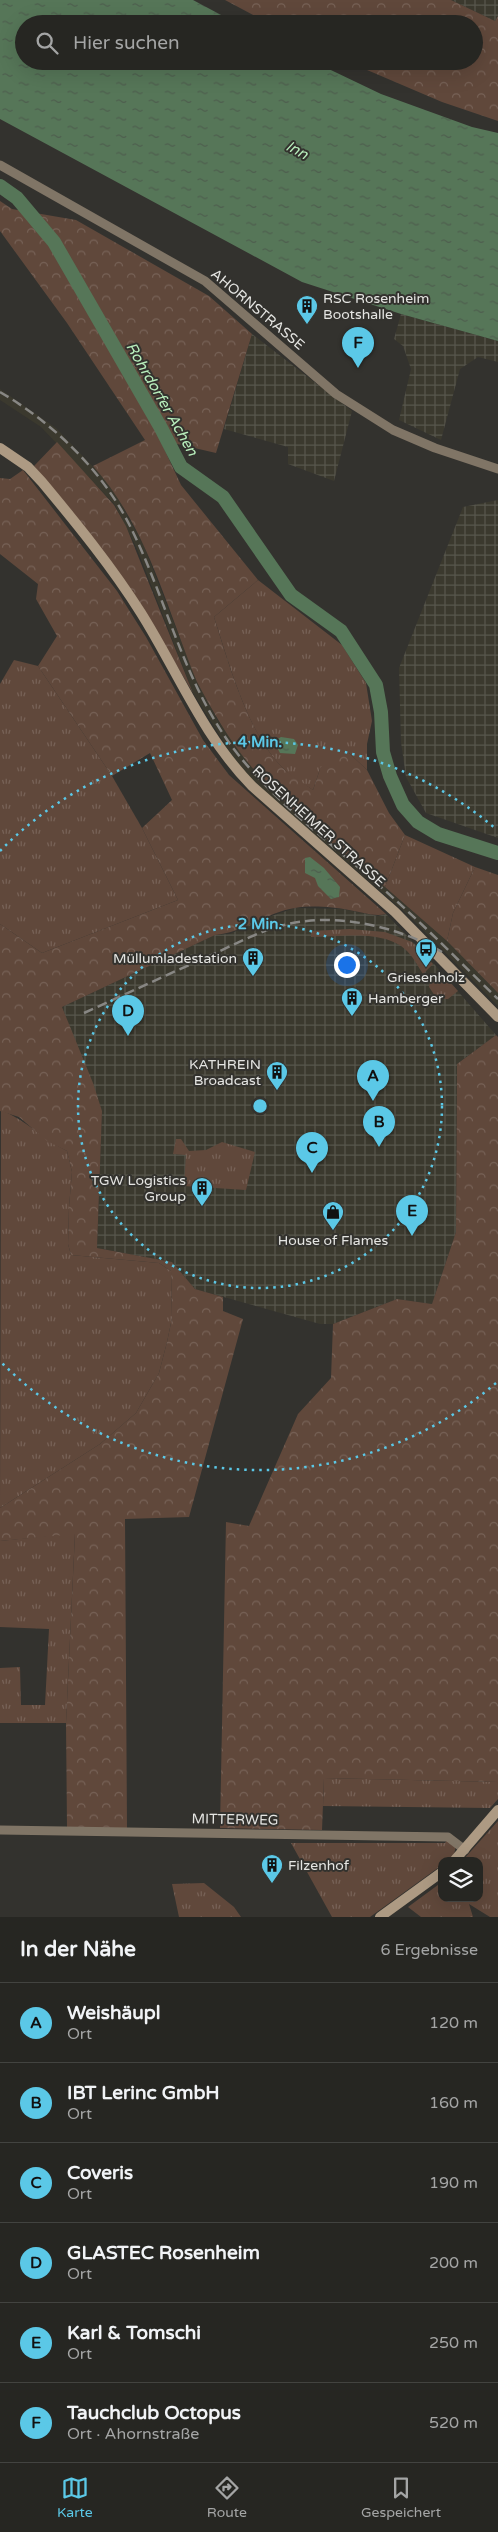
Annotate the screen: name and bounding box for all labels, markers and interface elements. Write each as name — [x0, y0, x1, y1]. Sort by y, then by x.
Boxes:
search box — [15, 15, 483, 70]
icon: search — [33, 29, 61, 57]
text: Hier suchen — [73, 32, 180, 54]
water label: Inn — [283, 137, 312, 164]
street label: AHORNSTRASSE — [207, 265, 308, 353]
place label: RSC Rosenheim Bootshalle — [323, 290, 429, 323]
building icon: RSC Rosenheim Bootshalle — [295, 294, 319, 325]
pin: F — [342, 327, 374, 368]
water label: Rohrdorfer Achen — [122, 339, 202, 460]
text: 4 Min. — [238, 733, 282, 751]
street label: ROSENHEIMER STRASSE — [249, 762, 389, 891]
text: 2 Min. — [238, 915, 282, 933]
bus stop icon: Griesenholz — [414, 937, 438, 968]
building icon: Müllumladestation — [241, 946, 265, 977]
place label: Müllumladestation — [113, 950, 237, 967]
your location — [334, 952, 360, 978]
place label: Griesenholz — [387, 969, 465, 986]
building icon: Hamberger — [340, 986, 364, 1017]
place label: Hamberger — [368, 990, 444, 1007]
pin: D — [112, 995, 144, 1036]
place label: KATHREIN Broadcast — [189, 1056, 262, 1089]
building icon: KATHREIN Broadcast — [265, 1060, 289, 1091]
pin: A — [357, 1060, 389, 1101]
centre of rings — [251, 1097, 269, 1115]
pin: B — [363, 1106, 395, 1147]
pin: C — [296, 1132, 328, 1173]
place label: TGW Logistics Group — [91, 1172, 186, 1205]
building icon: TGW Logistics Group — [190, 1176, 214, 1207]
pin: E — [396, 1195, 428, 1236]
shop icon: House of Flames — [321, 1200, 345, 1231]
place label: House of Flames — [278, 1232, 388, 1249]
street label: MITTERWEG — [191, 1810, 279, 1829]
building icon: Filzenhof — [260, 1853, 284, 1884]
place label: Filzenhof — [288, 1857, 350, 1874]
map controls — [438, 1857, 483, 1902]
button: layers — [438, 1857, 483, 1902]
text: In der Nähe — [20, 1937, 136, 1962]
text: 6 Ergebnisse — [380, 1940, 478, 1960]
text: Weishäupl — [67, 2002, 160, 2024]
text: A — [30, 2013, 42, 2033]
text: 120 m — [429, 2013, 478, 2033]
text: Ort — [67, 2024, 92, 2044]
text: IBT Lerinc GmbH — [67, 2082, 220, 2104]
text: B — [30, 2093, 42, 2113]
text: 160 m — [429, 2093, 478, 2113]
text: Ort — [67, 2104, 92, 2124]
text: Coveris — [67, 2162, 133, 2184]
text: C — [30, 2173, 42, 2193]
text: 190 m — [429, 2173, 478, 2193]
text: Ort — [67, 2184, 92, 2204]
text: GLASTEC Rosenheim — [67, 2242, 260, 2264]
text: D — [30, 2253, 42, 2273]
text: 200 m — [429, 2253, 478, 2273]
text: Ort — [67, 2264, 92, 2284]
text: Karl & Tomschi — [67, 2322, 201, 2344]
text: E — [31, 2333, 41, 2353]
text: 250 m — [429, 2333, 478, 2353]
text: Ort — [67, 2344, 92, 2364]
text: Tauchclub Octopus — [67, 2402, 241, 2424]
text: F — [31, 2413, 41, 2433]
text: 520 m — [429, 2413, 478, 2433]
text: Ort · Ahornstraße — [67, 2424, 199, 2444]
tab: Karte — [57, 2474, 93, 2521]
tab: Route — [207, 2474, 247, 2521]
tab: Gespeichert — [361, 2474, 441, 2521]

